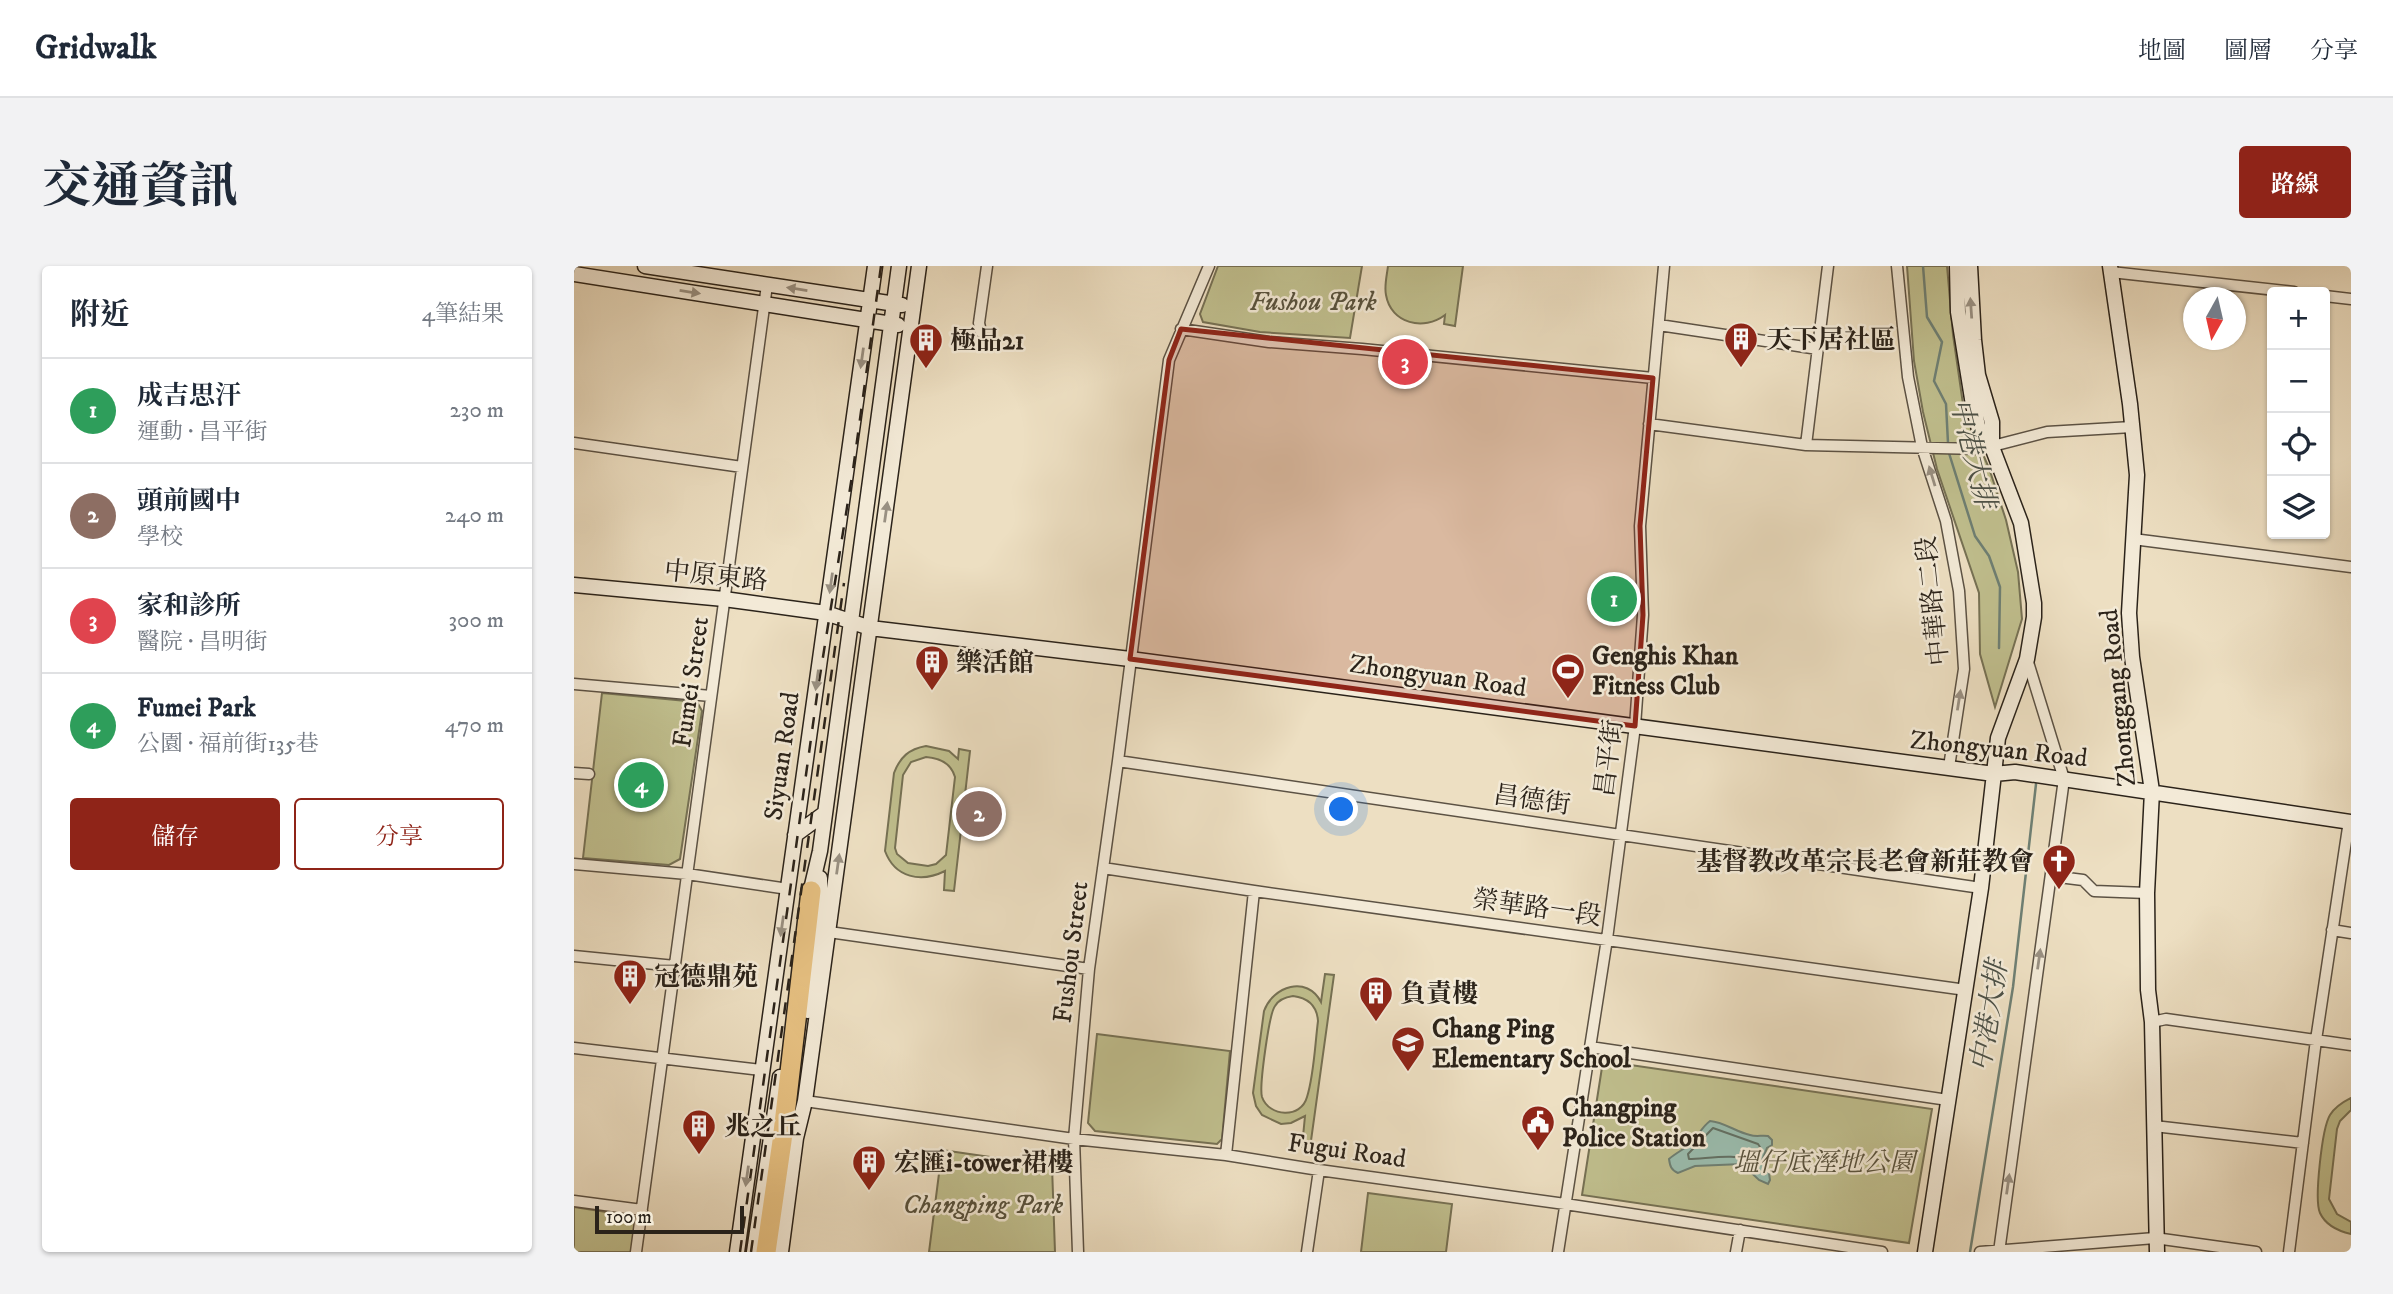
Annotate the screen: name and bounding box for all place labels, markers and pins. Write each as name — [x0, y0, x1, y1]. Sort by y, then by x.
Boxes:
building icon: 天下居社區 — [1722, 320, 1760, 369]
building icon: 極品21 — [907, 321, 945, 370]
place label: 天下居社區 — [1766, 324, 1896, 357]
place label: 極品21 — [950, 325, 1024, 358]
pin: 3 — [1382, 336, 1428, 388]
pin: 1 — [1591, 573, 1637, 625]
place label: Genghis Khan Fitness Club — [1592, 640, 1739, 703]
building icon: 樂活館 — [913, 643, 951, 692]
place label: 樂活館 — [956, 647, 1034, 680]
sports icon: Genghis Khan Fitness Club — [1549, 651, 1587, 700]
pin: 4 — [618, 759, 664, 811]
pin: 2 — [956, 788, 1002, 840]
church icon: 基督教改革宗長老會新莊教會 — [2040, 842, 2078, 891]
place label: 基督教改革宗長老會新莊教會 — [1696, 846, 2034, 879]
building icon: 冠德鼎苑 — [611, 957, 649, 1006]
place label: 冠德鼎苑 — [654, 961, 758, 994]
building icon: 負責樓 — [1357, 974, 1395, 1023]
place label: 負責樓 — [1400, 978, 1478, 1011]
place label: Chang Ping Elementary School — [1432, 1013, 1632, 1076]
school or university icon: Chang Ping Elementary School — [1389, 1024, 1427, 1073]
place label: Changping Police Station — [1562, 1092, 1706, 1155]
public building icon: Changping Police Station — [1519, 1103, 1557, 1152]
building icon: 兆之丘 — [680, 1107, 718, 1156]
place label: 兆之丘 — [724, 1111, 802, 1144]
building icon: 宏匯i-tower裙樓 — [850, 1143, 888, 1192]
place label: 宏匯i-tower裙樓 — [894, 1147, 1073, 1180]

